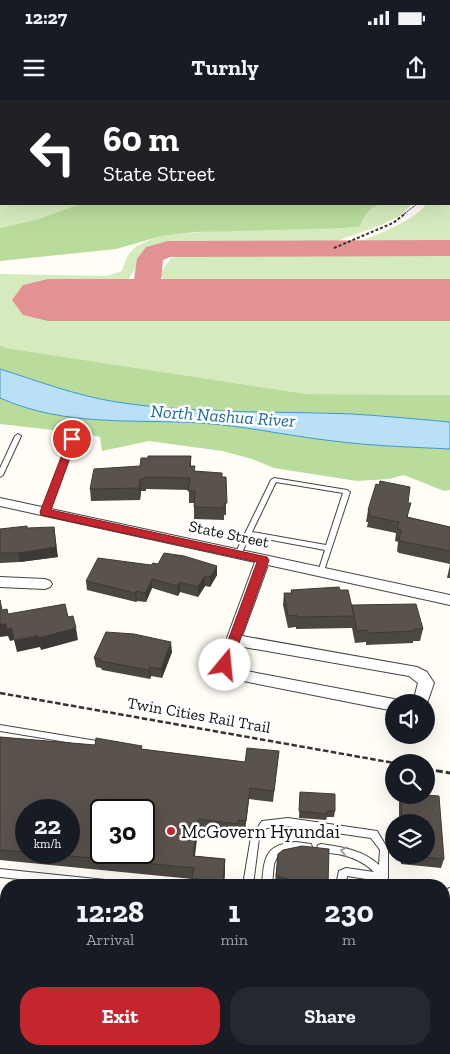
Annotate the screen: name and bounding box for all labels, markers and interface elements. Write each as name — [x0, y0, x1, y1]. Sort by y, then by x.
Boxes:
text: 12:27 — [25, 6, 67, 29]
icon: menu — [20, 54, 48, 82]
text: Turnly — [191, 54, 259, 81]
icon: share — [402, 54, 430, 82]
text: 60 m — [103, 118, 179, 160]
icon: left — [20, 120, 85, 185]
text: State Street — [103, 160, 215, 187]
water label: North Nashua River — [150, 400, 297, 432]
pin — [51, 418, 93, 460]
icon: arrive — [58, 425, 86, 453]
street label: State Street — [187, 516, 271, 552]
position arrow — [198, 638, 250, 690]
street label: Twin Cities Rail Trail — [126, 693, 272, 737]
map controls — [385, 694, 435, 864]
button: sound — [385, 694, 435, 744]
button: search — [385, 754, 435, 804]
speed limit sign: 30 — [90, 799, 155, 864]
text: 22 — [34, 810, 61, 840]
button: layers — [385, 814, 435, 864]
place label: McGovern Hyundai — [181, 820, 340, 843]
marker: McGovern Hyundai — [165, 825, 177, 837]
text: km/h — [34, 837, 61, 851]
one-way arrow — [340, 847, 349, 857]
text: 12:28 — [76, 894, 144, 930]
text: 1 — [228, 894, 240, 930]
text: 230 — [324, 894, 374, 930]
text: Arrival — [86, 930, 134, 949]
text: min — [221, 930, 248, 949]
text: m — [342, 930, 356, 949]
button: Exit — [20, 987, 220, 1045]
button: Share — [230, 987, 430, 1045]

